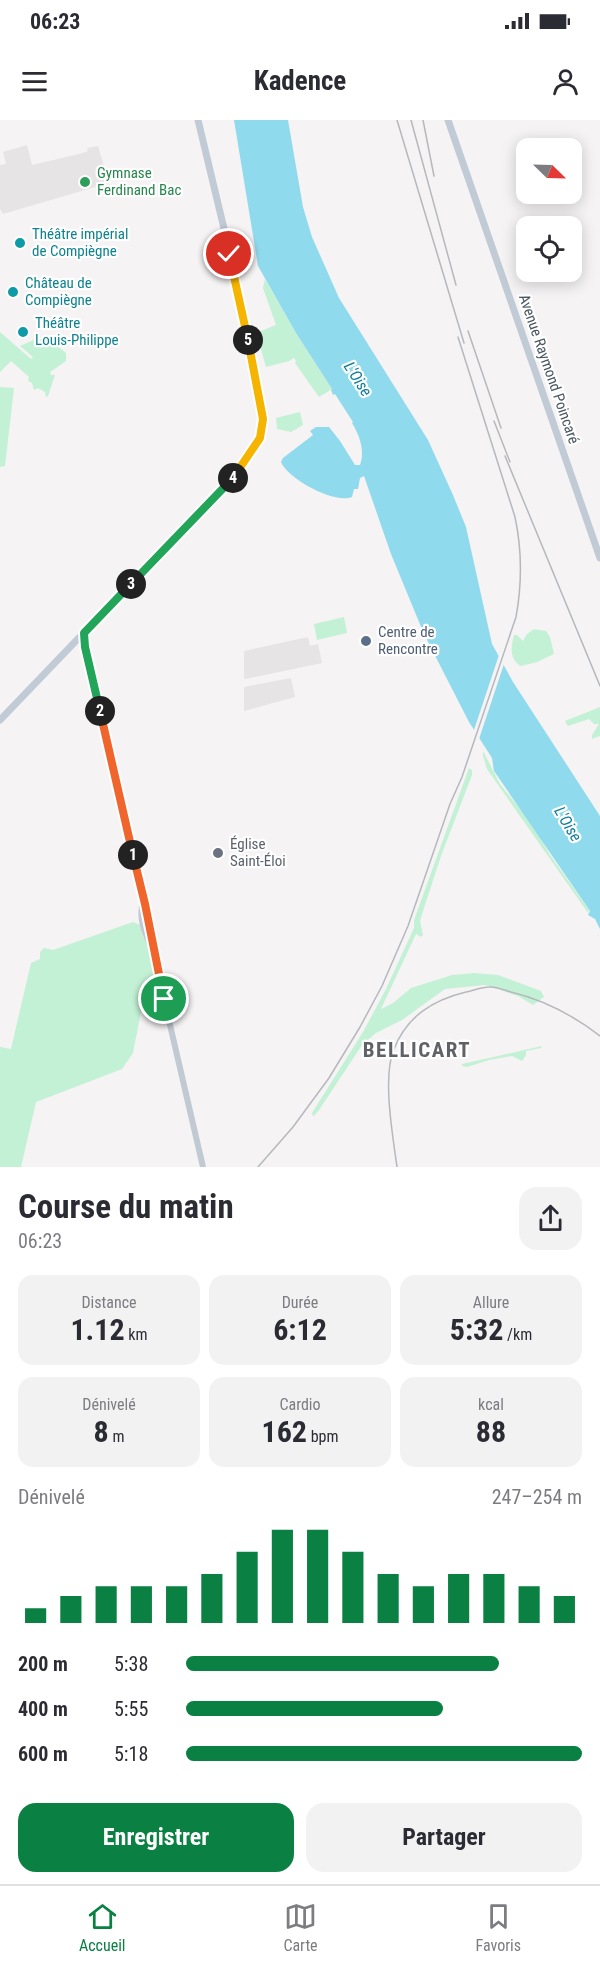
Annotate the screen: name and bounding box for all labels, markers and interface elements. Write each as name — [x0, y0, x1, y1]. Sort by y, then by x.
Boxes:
text: 06:23 — [30, 9, 81, 34]
icon: menu — [18, 65, 51, 98]
text: Kadence — [254, 65, 346, 97]
icon: person — [549, 65, 582, 98]
north arrow — [516, 138, 582, 204]
map controls — [516, 138, 582, 282]
place label: Gymnase Ferdinand Bac — [97, 164, 181, 199]
marker: Gymnase Ferdinand Bac — [78, 175, 92, 189]
button: locate — [516, 216, 582, 282]
place label: Théâtre impérial de Compiègne — [32, 225, 128, 260]
pin — [203, 228, 254, 279]
marker: Théâtre impérial de Compiègne — [13, 236, 27, 250]
icon: check — [212, 237, 245, 270]
place label: Château de Compiègne — [25, 274, 92, 309]
marker: Château de Compiègne — [6, 285, 20, 299]
street label: Avenue Raymond Poincaré — [515, 292, 583, 446]
place label: Théâtre Louis-Philippe — [35, 314, 119, 349]
marker: Théâtre Louis-Philippe — [16, 325, 30, 339]
pin: 5 — [233, 325, 263, 355]
text: 5 — [244, 330, 252, 349]
water label: L'Oise — [340, 358, 376, 400]
pin: 4 — [218, 463, 248, 493]
text: 4 — [229, 468, 237, 487]
pin: 3 — [116, 569, 146, 599]
text: 3 — [127, 574, 135, 593]
place label: Centre de Rencontre — [378, 623, 438, 658]
marker: Centre de Rencontre — [359, 634, 373, 648]
pin: 2 — [85, 696, 115, 726]
text: 2 — [96, 701, 104, 720]
water label: L'Oise — [550, 803, 586, 845]
place label: Église Saint-Éloi — [230, 835, 286, 870]
pin: 1 — [118, 840, 148, 870]
text: 1 — [129, 845, 137, 864]
marker: Église Saint-Éloi — [211, 846, 225, 860]
pin — [138, 973, 189, 1024]
icon: arrive — [147, 982, 180, 1015]
district label: BELLICART — [363, 1038, 471, 1062]
text: Course du matin — [18, 1187, 234, 1226]
button: share — [519, 1187, 582, 1250]
text: 06:23 — [18, 1229, 62, 1253]
text: Distance — [81, 1293, 137, 1312]
text: Durée — [282, 1293, 318, 1312]
text: Allure — [473, 1293, 509, 1312]
text: 1.12 — [70, 1312, 125, 1347]
text: 6:12 — [273, 1312, 327, 1347]
text: 5:32 — [450, 1312, 503, 1347]
text: km — [125, 1325, 148, 1344]
text: /km — [503, 1325, 532, 1344]
text: Dénivelé — [82, 1395, 136, 1414]
text: Cardio — [279, 1395, 321, 1414]
text: kcal — [478, 1395, 504, 1414]
text: 8 — [94, 1414, 109, 1449]
text: 162 — [262, 1414, 307, 1449]
text: 88 — [476, 1414, 506, 1449]
text: m — [109, 1427, 124, 1446]
text: bpm — [307, 1427, 338, 1446]
text: Dénivelé — [18, 1485, 85, 1509]
text: 247–254 m — [492, 1485, 582, 1509]
text: 200 m — [18, 1652, 68, 1676]
text: 5:38 — [114, 1652, 148, 1676]
text: 400 m — [18, 1697, 68, 1721]
text: 5:55 — [114, 1697, 148, 1721]
text: 600 m — [18, 1742, 68, 1766]
text: 5:18 — [114, 1742, 148, 1766]
button: Enregistrer — [18, 1803, 294, 1872]
button: Partager — [306, 1803, 582, 1872]
tab: Accueil — [79, 1900, 126, 1955]
tab: Carte — [283, 1900, 318, 1955]
tab: Favoris — [475, 1900, 521, 1955]

